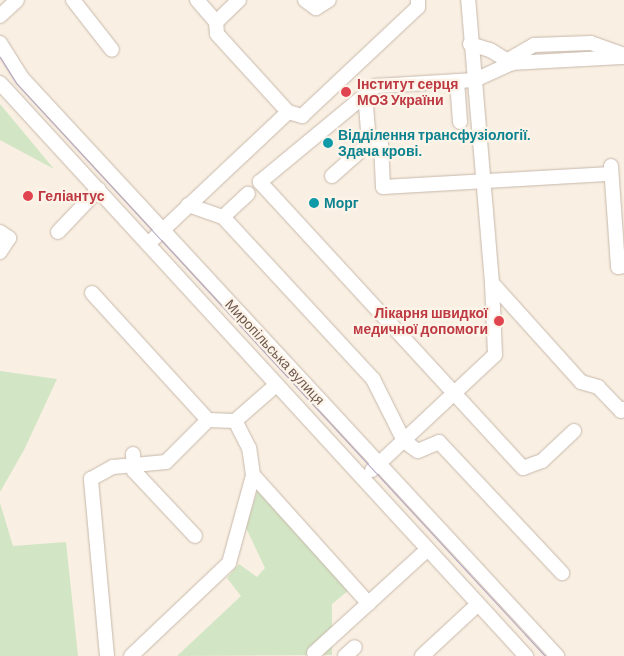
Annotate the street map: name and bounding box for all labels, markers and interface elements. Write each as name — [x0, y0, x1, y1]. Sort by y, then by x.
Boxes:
place label: Інститут серця МОЗ України — [357, 76, 458, 108]
marker: Інститут серця МОЗ України — [339, 85, 353, 99]
place label: Відділення трансфузіології. Здача крові. — [338, 127, 531, 160]
marker: Відділення трансфузіології. Здача крові. — [322, 137, 334, 149]
place label: Геліантус — [38, 188, 104, 204]
marker: Геліантус — [22, 190, 34, 202]
place label: Морг — [324, 195, 359, 211]
marker: Морг — [308, 197, 320, 209]
street label: Миропільська вулиця — [222, 296, 328, 408]
place label: Лікарня швидкої медичної допомоги — [353, 305, 488, 338]
marker: Лікарня швидкої медичної допомоги — [492, 314, 506, 328]

